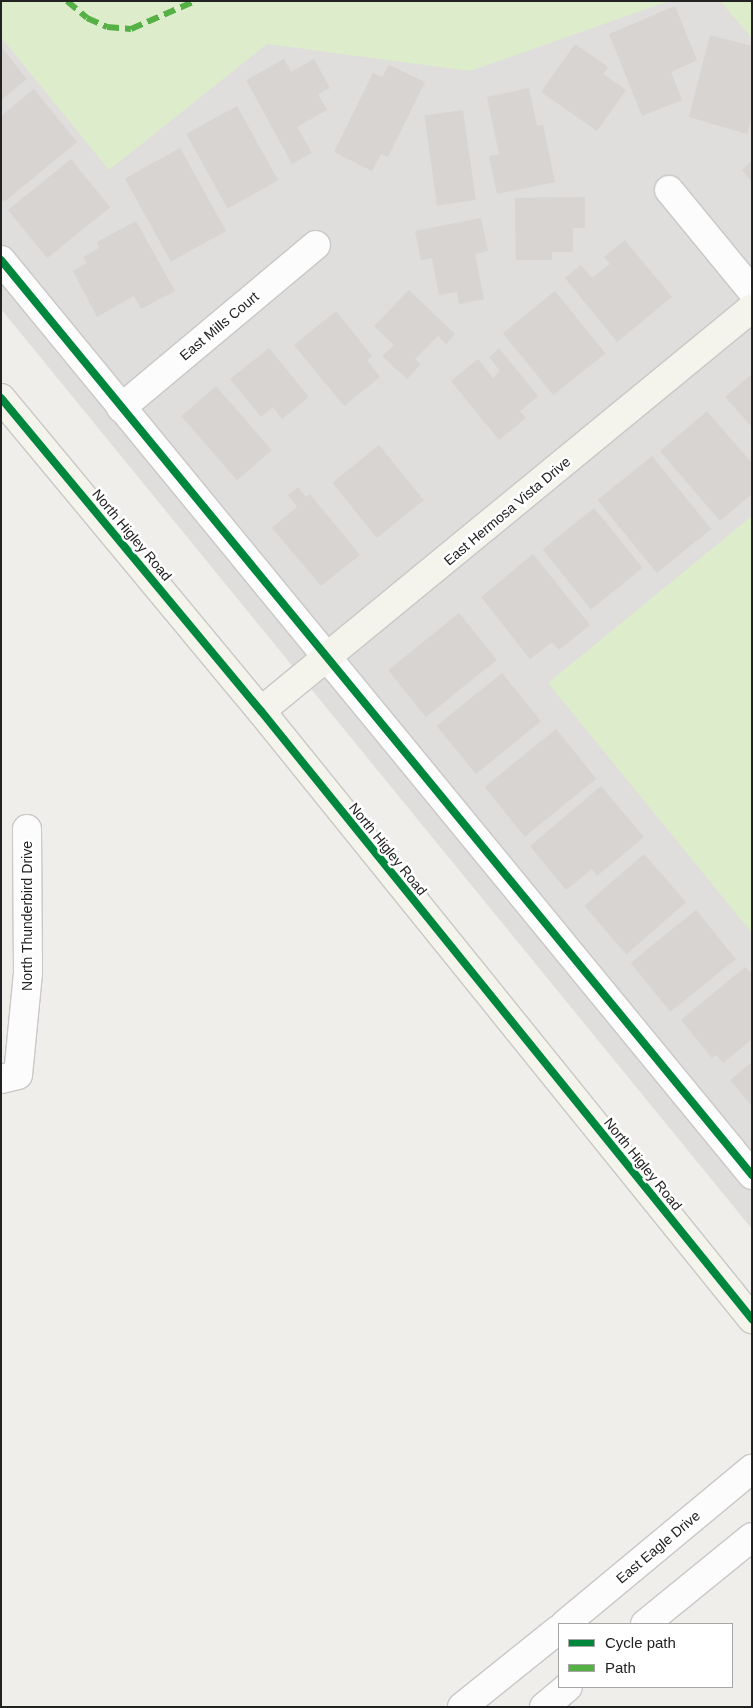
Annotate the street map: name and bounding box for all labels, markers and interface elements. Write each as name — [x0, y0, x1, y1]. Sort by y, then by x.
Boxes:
street label: East Mills Court — [176, 288, 262, 364]
street label: East Hermosa Vista Drive — [440, 453, 574, 569]
street label: North Higley Road — [89, 486, 175, 584]
street label: North Higley Road — [345, 799, 431, 899]
street label: North Thunderbird Drive — [19, 841, 35, 991]
street label: North Higley Road — [600, 1114, 686, 1214]
street label: East Eagle Drive — [613, 1507, 703, 1587]
legend — [558, 1623, 733, 1688]
text: Cycle path — [605, 1634, 676, 1651]
text: Path — [605, 1659, 636, 1676]

